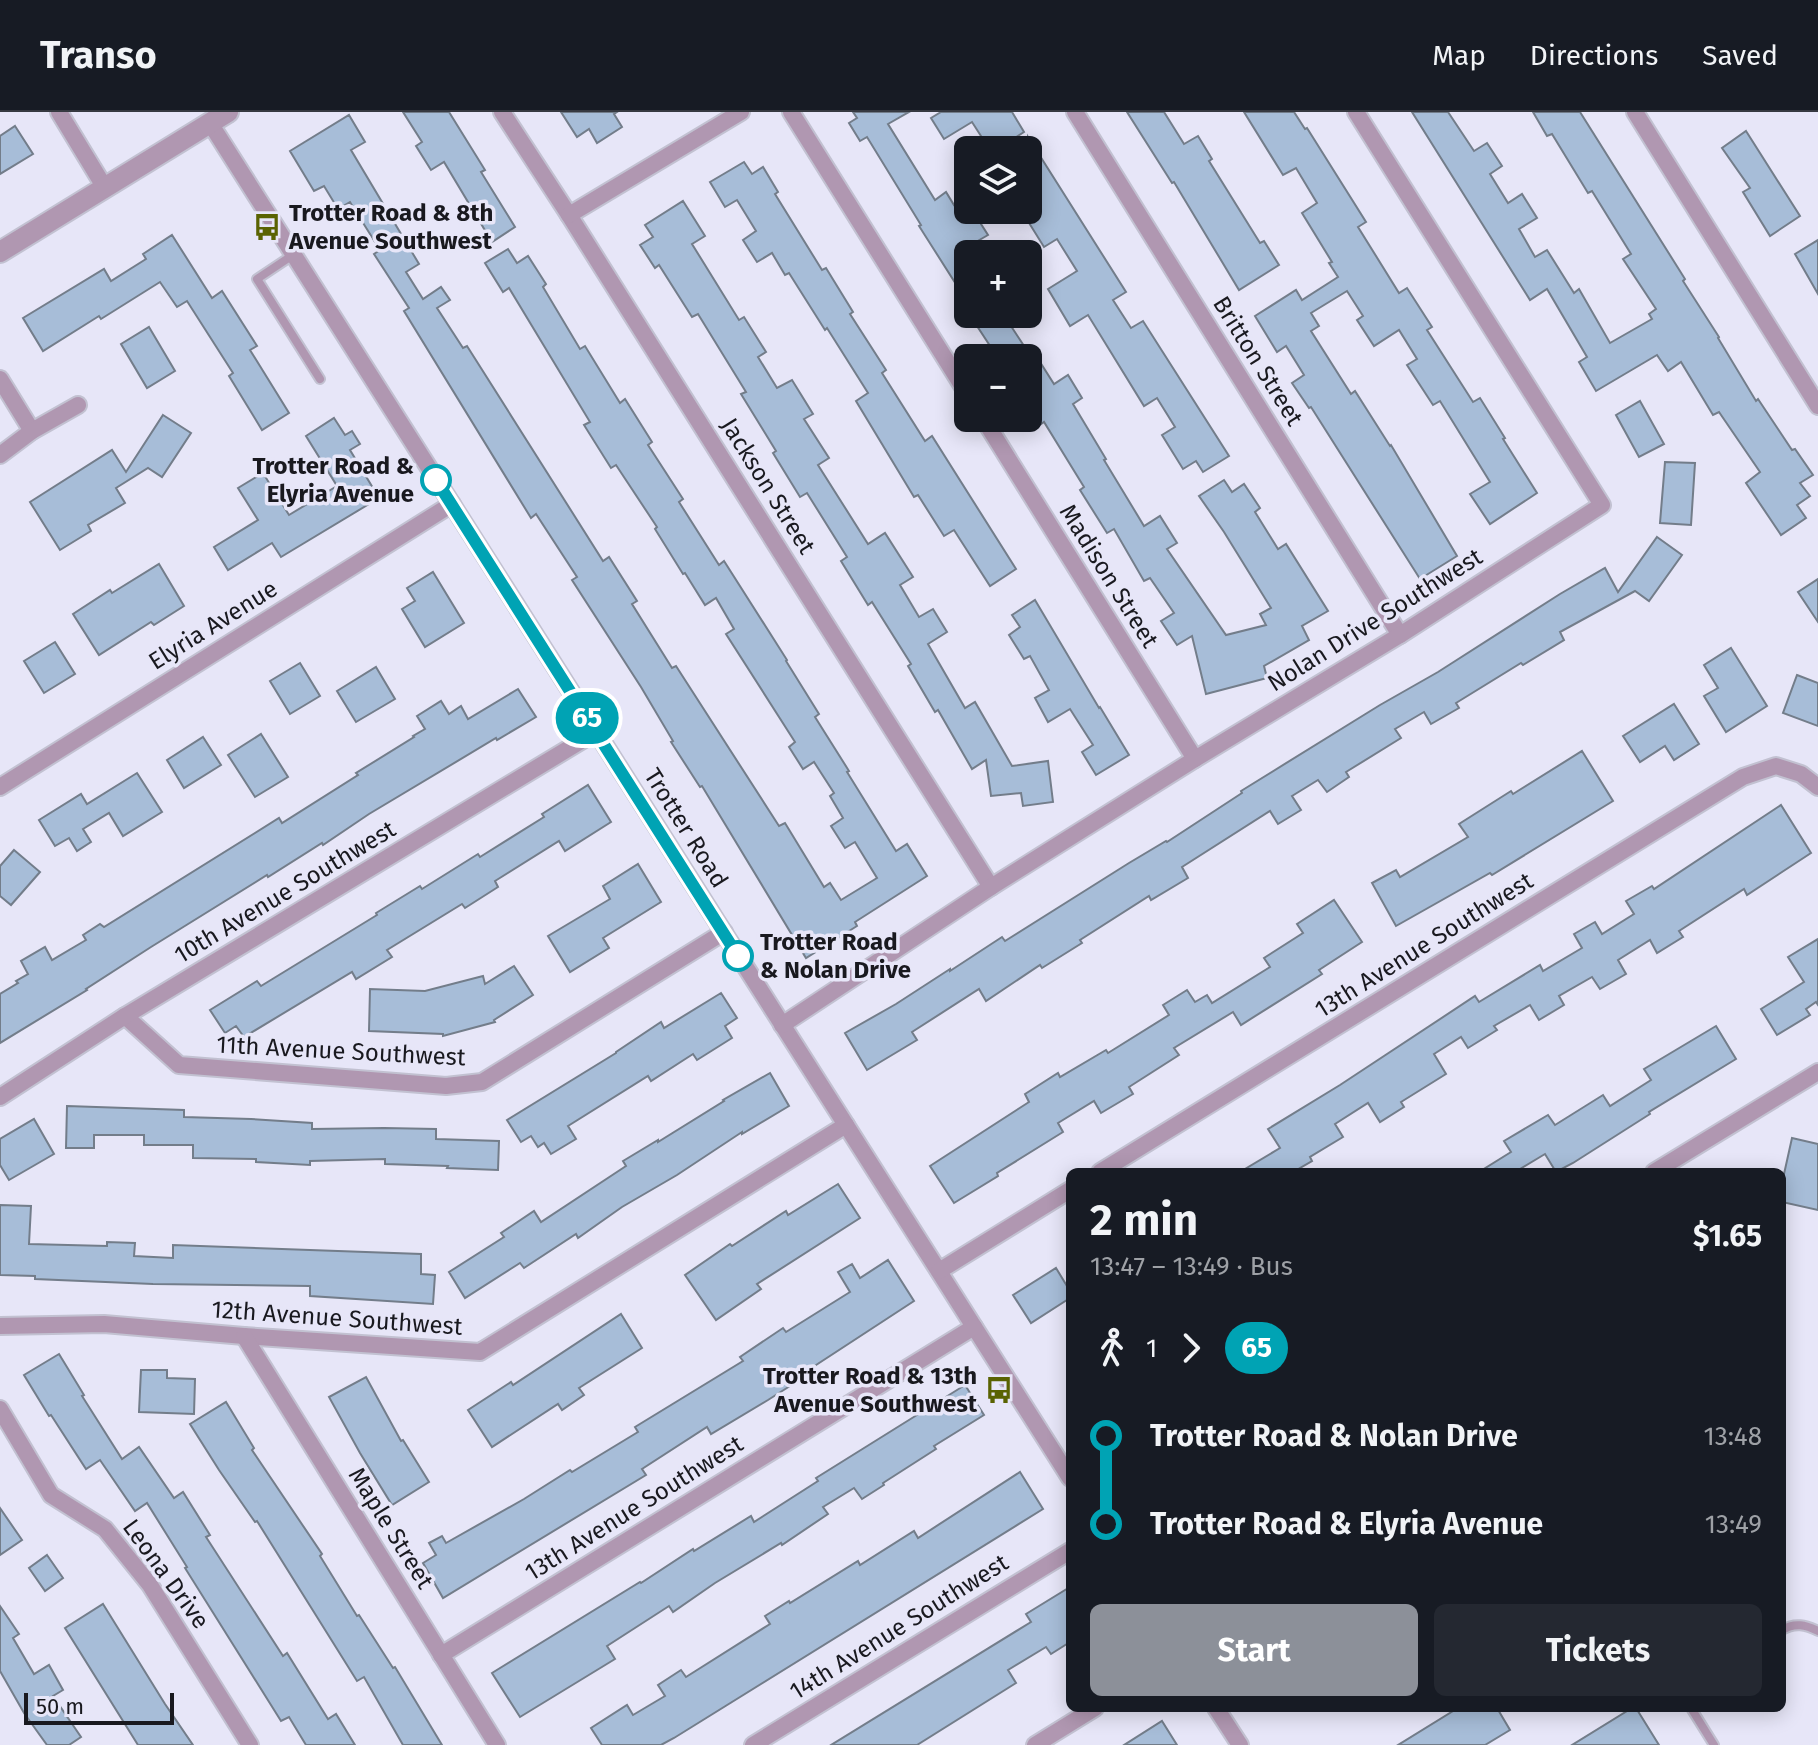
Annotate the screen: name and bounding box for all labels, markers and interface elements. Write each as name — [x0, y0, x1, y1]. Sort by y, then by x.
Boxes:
text: Transo — [40, 32, 157, 78]
text: Map — [1432, 39, 1486, 72]
text: Directions — [1530, 39, 1658, 72]
text: Saved — [1702, 39, 1778, 72]
map controls — [954, 136, 1042, 432]
button: layers — [954, 136, 1042, 224]
place label: Trotter Road & 8th Avenue Southwest — [288, 199, 493, 255]
bus stop icon: Trotter Road & 8th Avenue Southwest — [252, 212, 282, 242]
button: + — [954, 240, 1042, 328]
street label: Britton Street — [1207, 291, 1309, 431]
button: − — [954, 344, 1042, 432]
street label: Jackson Street — [715, 413, 821, 559]
place label: Trotter Road & Elyria Avenue — [252, 452, 414, 508]
marker: Trotter Road & Elyria Avenue — [421, 465, 451, 495]
street label: Madison Street — [1054, 499, 1164, 653]
street label: Nolan Drive Southwest — [1263, 542, 1488, 697]
street label: Elyria Avenue — [144, 574, 282, 676]
line badge: 65 — [551, 692, 623, 744]
text: 65 — [572, 701, 602, 734]
street label: Trotter Road — [638, 763, 734, 893]
street label: 10th Avenue Southwest — [169, 815, 401, 969]
street label: 13th Avenue Southwest — [1310, 866, 1538, 1023]
place label: Trotter Road & Nolan Drive — [760, 928, 911, 984]
marker: Trotter Road & Nolan Drive — [723, 941, 753, 971]
street label: 11th Avenue Southwest — [216, 1030, 467, 1072]
text: 2 min — [1090, 1194, 1198, 1247]
text: $1.65 — [1693, 1218, 1762, 1254]
text: 13:47 – 13:49 · Bus — [1090, 1251, 1293, 1282]
street label: 12th Avenue Southwest — [211, 1295, 464, 1341]
icon: walk — [1090, 1326, 1134, 1370]
icon: forward — [1169, 1326, 1213, 1370]
text: 65 — [1241, 1331, 1272, 1364]
text: 1 — [1146, 1333, 1157, 1364]
place label: Trotter Road & 13th Avenue Southwest — [763, 1362, 978, 1418]
bus stop icon: Trotter Road & 13th Avenue Southwest — [984, 1375, 1014, 1405]
text: Trotter Road & Nolan Drive — [1150, 1418, 1518, 1454]
text: 13:48 — [1703, 1421, 1762, 1452]
street label: 13th Avenue Southwest — [520, 1429, 748, 1586]
street label: Maple Street — [343, 1462, 439, 1594]
text: Trotter Road & Elyria Avenue — [1150, 1506, 1543, 1542]
text: 13:49 — [1705, 1509, 1762, 1540]
street label: Leona Drive — [117, 1514, 215, 1634]
street label: 14th Avenue Southwest — [785, 1548, 1014, 1706]
button: Start — [1090, 1604, 1418, 1696]
button: Tickets — [1434, 1604, 1762, 1696]
scale bar — [24, 1689, 174, 1725]
text: 50 m — [36, 1693, 84, 1720]

